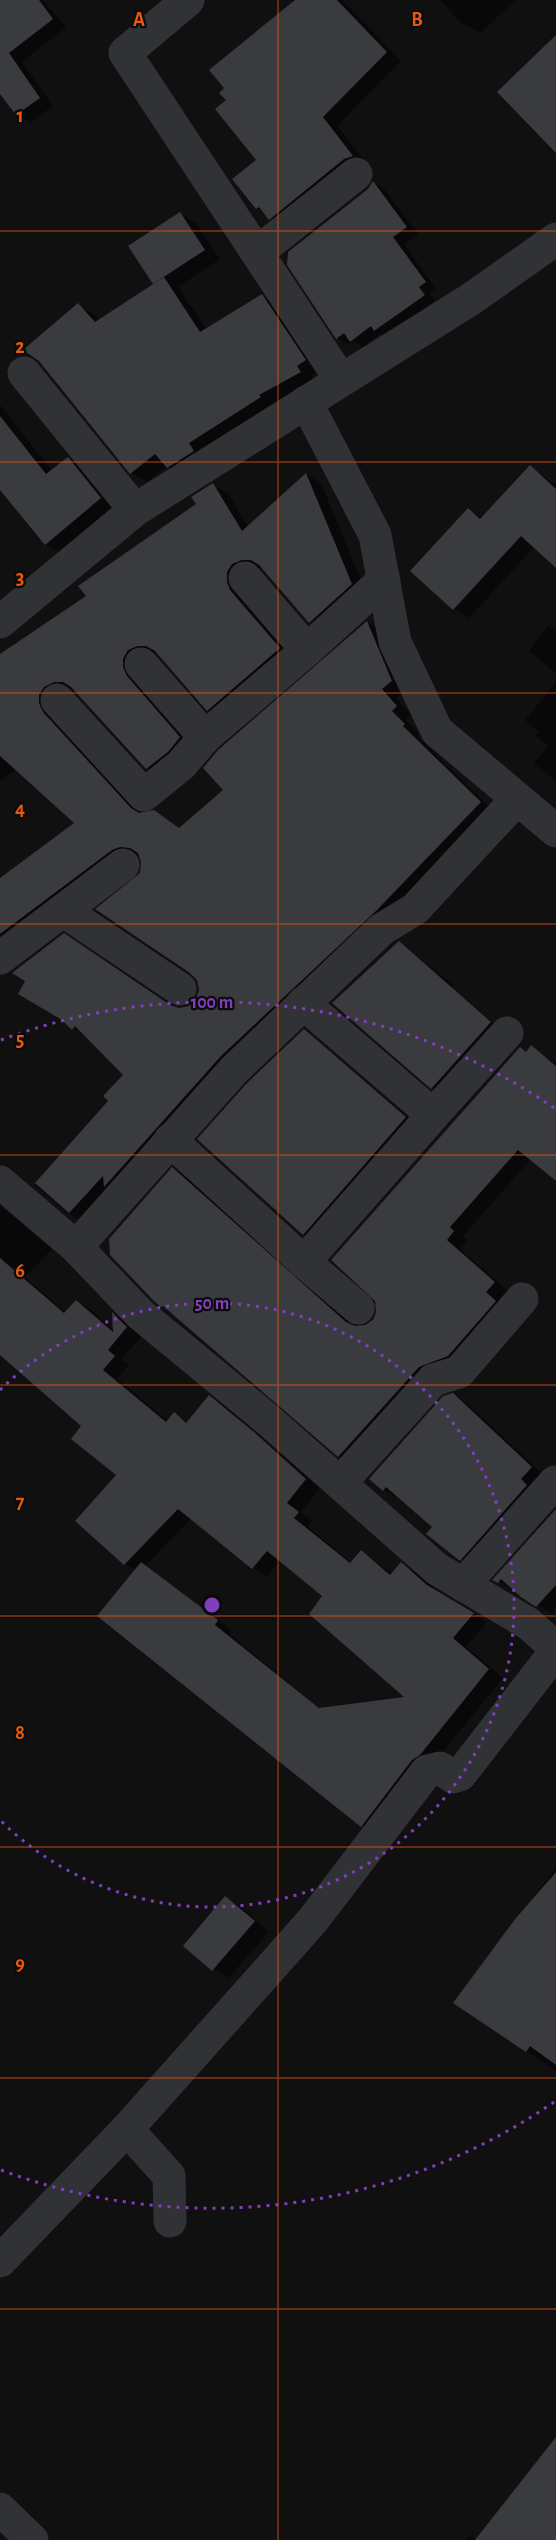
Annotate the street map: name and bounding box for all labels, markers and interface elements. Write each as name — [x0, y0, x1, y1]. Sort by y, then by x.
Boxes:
text: A — [133, 10, 145, 30]
text: B — [411, 10, 423, 30]
text: 1 — [16, 106, 24, 126]
text: 2 — [15, 337, 25, 357]
text: 3 — [16, 568, 24, 588]
text: 4 — [15, 799, 25, 819]
text: 100 m — [191, 994, 233, 1012]
text: 5 — [16, 1030, 24, 1050]
text: 6 — [15, 1261, 25, 1281]
text: 50 m — [195, 1295, 229, 1313]
text: 7 — [16, 1492, 25, 1512]
centre of rings — [202, 1595, 222, 1615]
text: 8 — [15, 1723, 25, 1743]
text: 9 — [15, 1954, 25, 1974]

